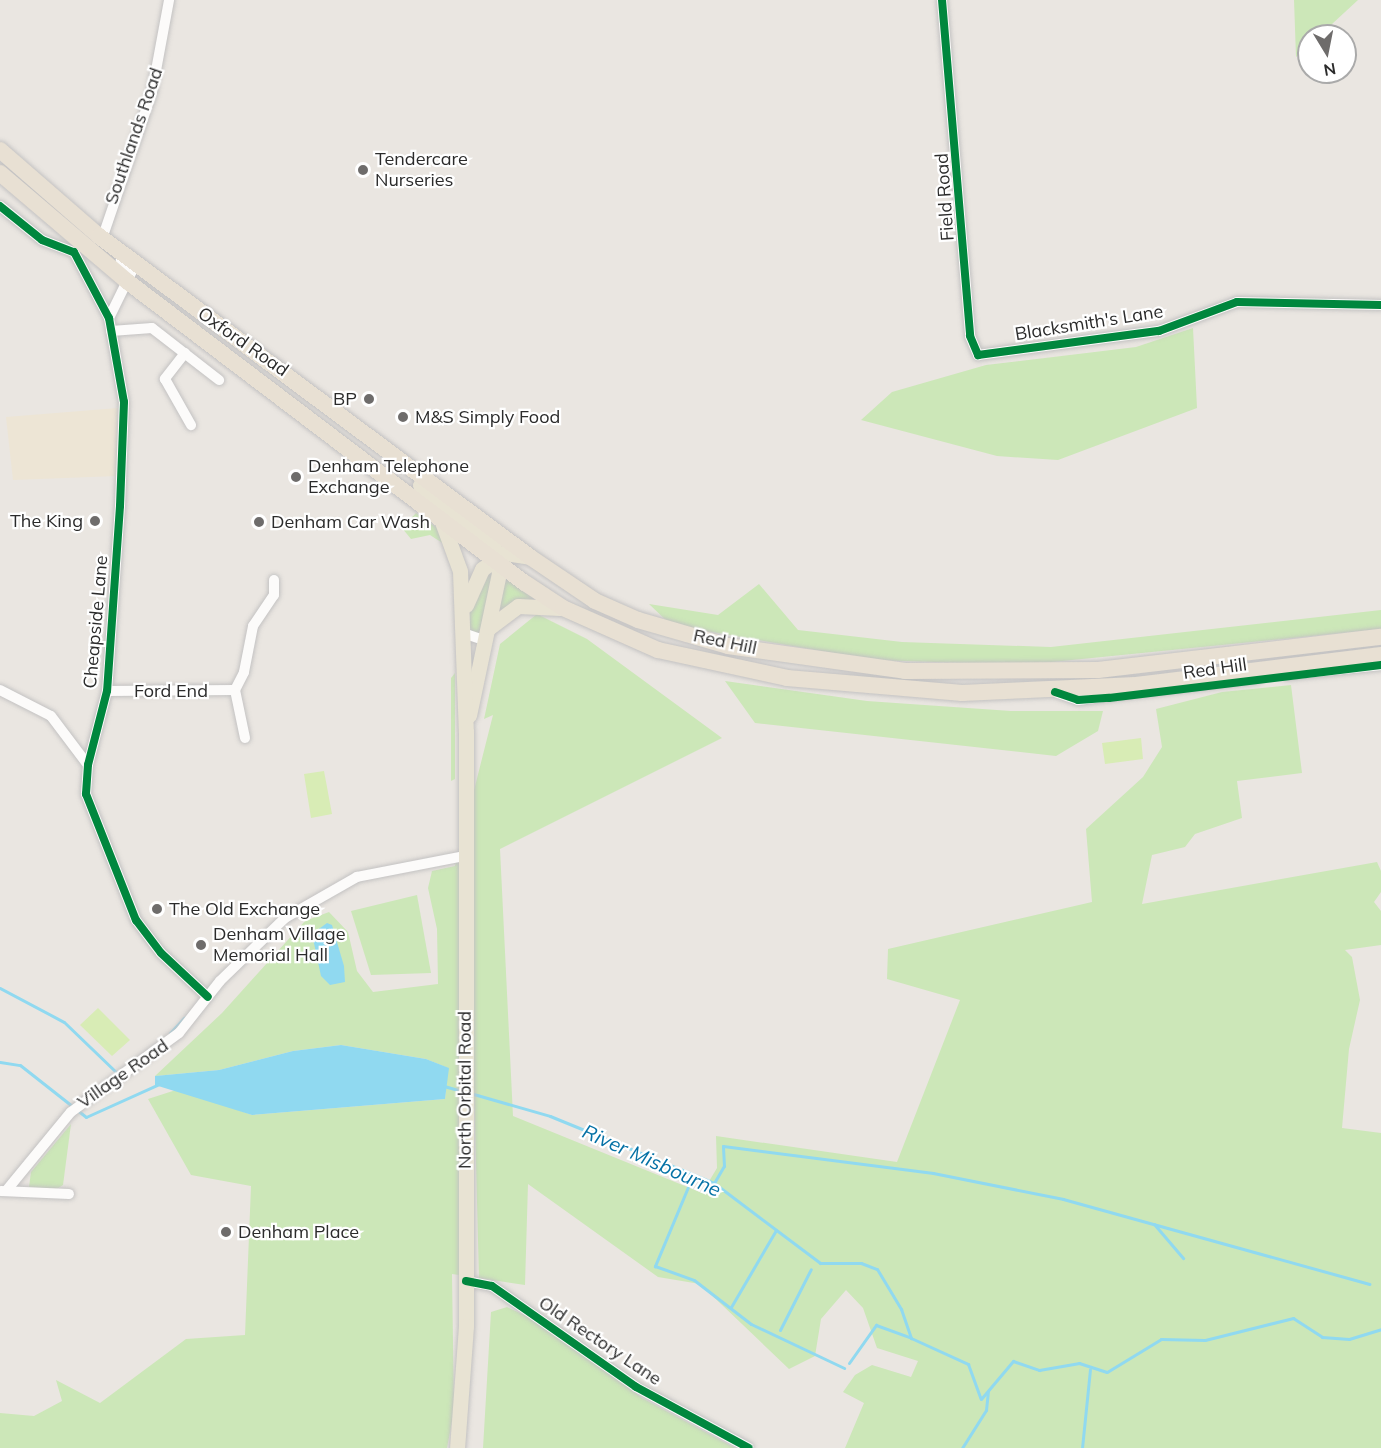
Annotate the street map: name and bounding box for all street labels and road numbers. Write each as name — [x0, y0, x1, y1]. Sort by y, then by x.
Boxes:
street label: Southlands Road — [101, 65, 167, 207]
street label: Field Road — [931, 152, 959, 242]
street label: Blacksmith's Lane — [1013, 301, 1165, 345]
street label: Oxford Road — [194, 303, 292, 381]
street label: Cheapside Lane — [79, 554, 113, 690]
street label: Red Hill — [691, 625, 759, 659]
street label: Red Hill — [1182, 654, 1248, 684]
street label: Ford End — [134, 680, 208, 702]
street label: North Orbital Road — [454, 1011, 476, 1169]
street label: Village Road — [74, 1035, 172, 1113]
street label: Old Rectory Lane — [535, 1292, 665, 1390]

